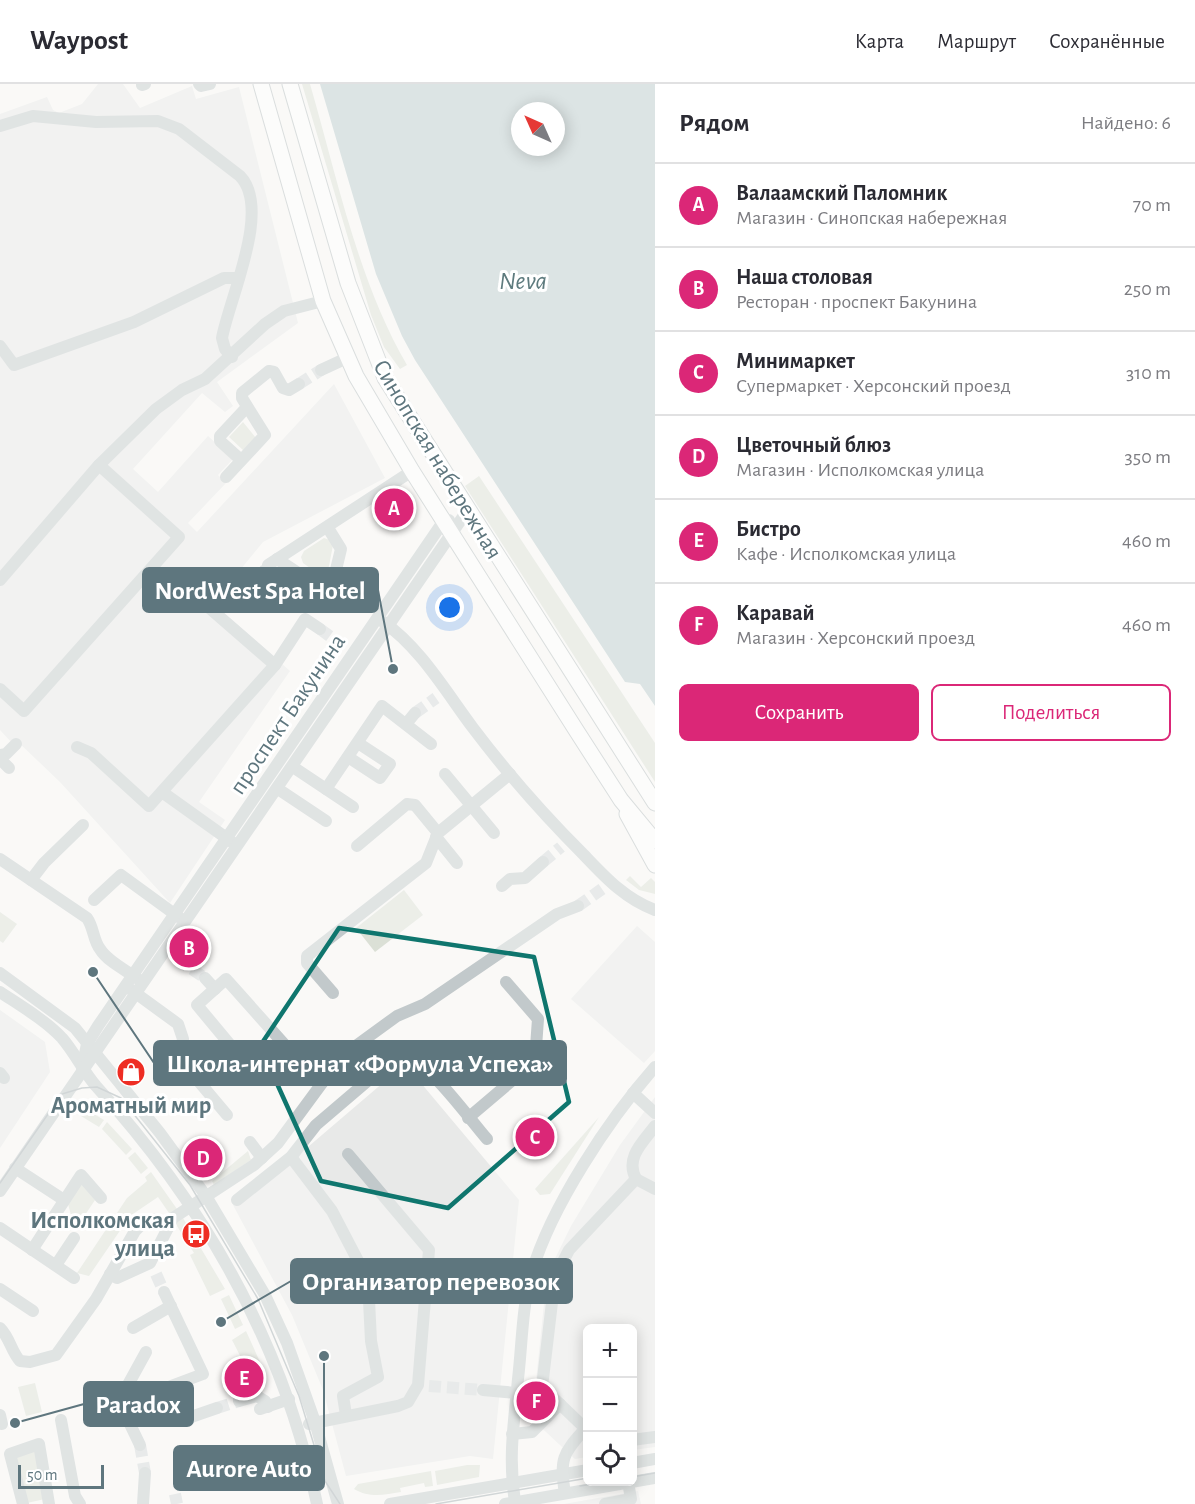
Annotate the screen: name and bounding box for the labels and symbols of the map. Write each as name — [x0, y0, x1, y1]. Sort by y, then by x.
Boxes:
north arrow — [511, 102, 565, 156]
water label: Neva — [499, 268, 547, 294]
street label: Синопская набережная — [368, 356, 506, 563]
pin: A — [374, 486, 414, 530]
callout: NordWest Spa Hotel — [143, 568, 378, 612]
text: NordWest Spa Hotel — [154, 578, 366, 604]
your location — [435, 593, 464, 622]
street label: проспект Бакунина — [225, 630, 350, 799]
pin: B — [170, 926, 208, 970]
callout: Школа-интернат «Формула Успеха» — [154, 1041, 566, 1085]
text: Школа-интернат «Формула Успеха» — [166, 1051, 554, 1077]
shop icon: Ароматный мир — [115, 1056, 147, 1088]
place label: Ароматный мир — [51, 1094, 211, 1118]
pin: C — [516, 1114, 554, 1160]
pin: D — [184, 1136, 222, 1180]
place label: Исполкомская улица — [30, 1209, 175, 1261]
bus stop icon: Исполкомская улица — [180, 1218, 212, 1250]
callout: Организатор перевозок — [291, 1259, 572, 1303]
text: Организатор перевозок — [302, 1269, 560, 1295]
pin: E — [224, 1356, 264, 1400]
pin: F — [516, 1378, 556, 1424]
callout: Paradox — [84, 1382, 193, 1426]
text: Paradox — [95, 1392, 181, 1418]
callout: Aurore Auto — [174, 1446, 324, 1490]
text: Aurore Auto — [186, 1456, 312, 1482]
scale bar — [18, 1462, 104, 1490]

